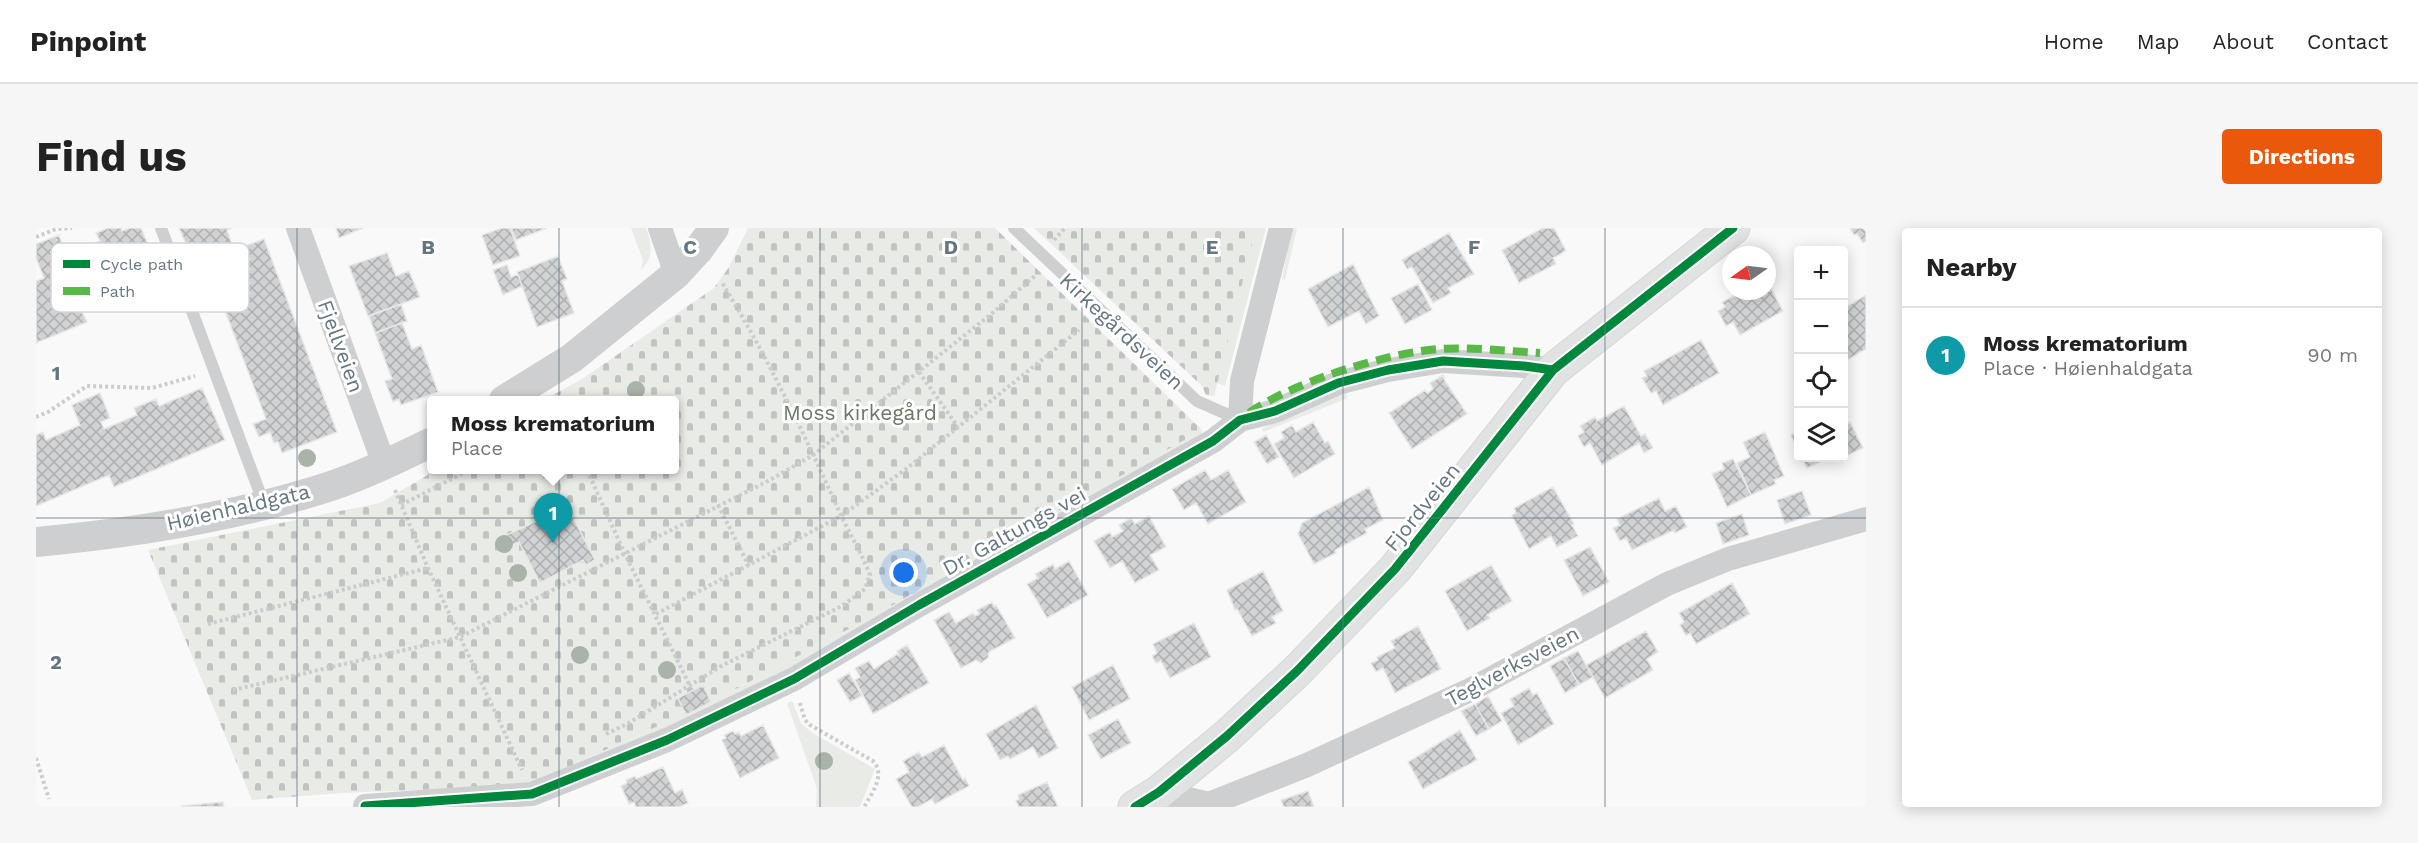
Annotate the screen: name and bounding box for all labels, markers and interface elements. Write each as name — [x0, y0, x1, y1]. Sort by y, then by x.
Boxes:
text: Pinpoint — [30, 25, 146, 58]
text: Home — [2044, 29, 2104, 54]
text: Map — [2137, 29, 2180, 54]
text: About — [2213, 29, 2274, 54]
text: Contact — [2307, 29, 2388, 54]
button: Directions — [2222, 129, 2382, 184]
text: Find us — [36, 132, 187, 181]
text: B — [421, 235, 435, 259]
text: C — [683, 235, 697, 259]
text: D — [944, 235, 958, 259]
text: E — [1206, 235, 1218, 259]
text: F — [1468, 235, 1480, 259]
legend — [51, 243, 249, 312]
north arrow — [1722, 246, 1776, 300]
map controls — [1794, 246, 1848, 462]
button: + — [1794, 246, 1848, 300]
text: Nearby — [1926, 252, 2017, 282]
text: Cycle path — [100, 255, 183, 274]
street label: Kirkegårdsveien — [1055, 267, 1189, 395]
text: Path — [100, 282, 135, 301]
street label: Fjellveien — [313, 296, 369, 396]
button: − — [1794, 300, 1848, 354]
text: Moss krematorium — [1983, 331, 2188, 356]
text: 1 — [1941, 343, 1950, 367]
text: 90 m — [2307, 343, 2358, 367]
button: locate — [1794, 354, 1848, 408]
text: Place · Høienhaldgata — [1983, 356, 2193, 380]
text: 1 — [52, 361, 60, 385]
popup — [427, 396, 679, 474]
park label: Moss kirkegård — [783, 400, 937, 425]
button: layers — [1794, 408, 1848, 462]
text: Moss krematorium — [451, 411, 655, 436]
text: Place — [451, 436, 503, 460]
street label: Fjordveien — [1379, 458, 1465, 556]
street label: Høienhaldgata — [164, 478, 312, 536]
street label: Dr. Galtungs vei — [938, 481, 1090, 581]
pin: 1 — [534, 494, 572, 543]
your location — [889, 558, 918, 587]
street label: Teglverksveien — [1441, 620, 1583, 712]
text: 2 — [50, 650, 62, 674]

